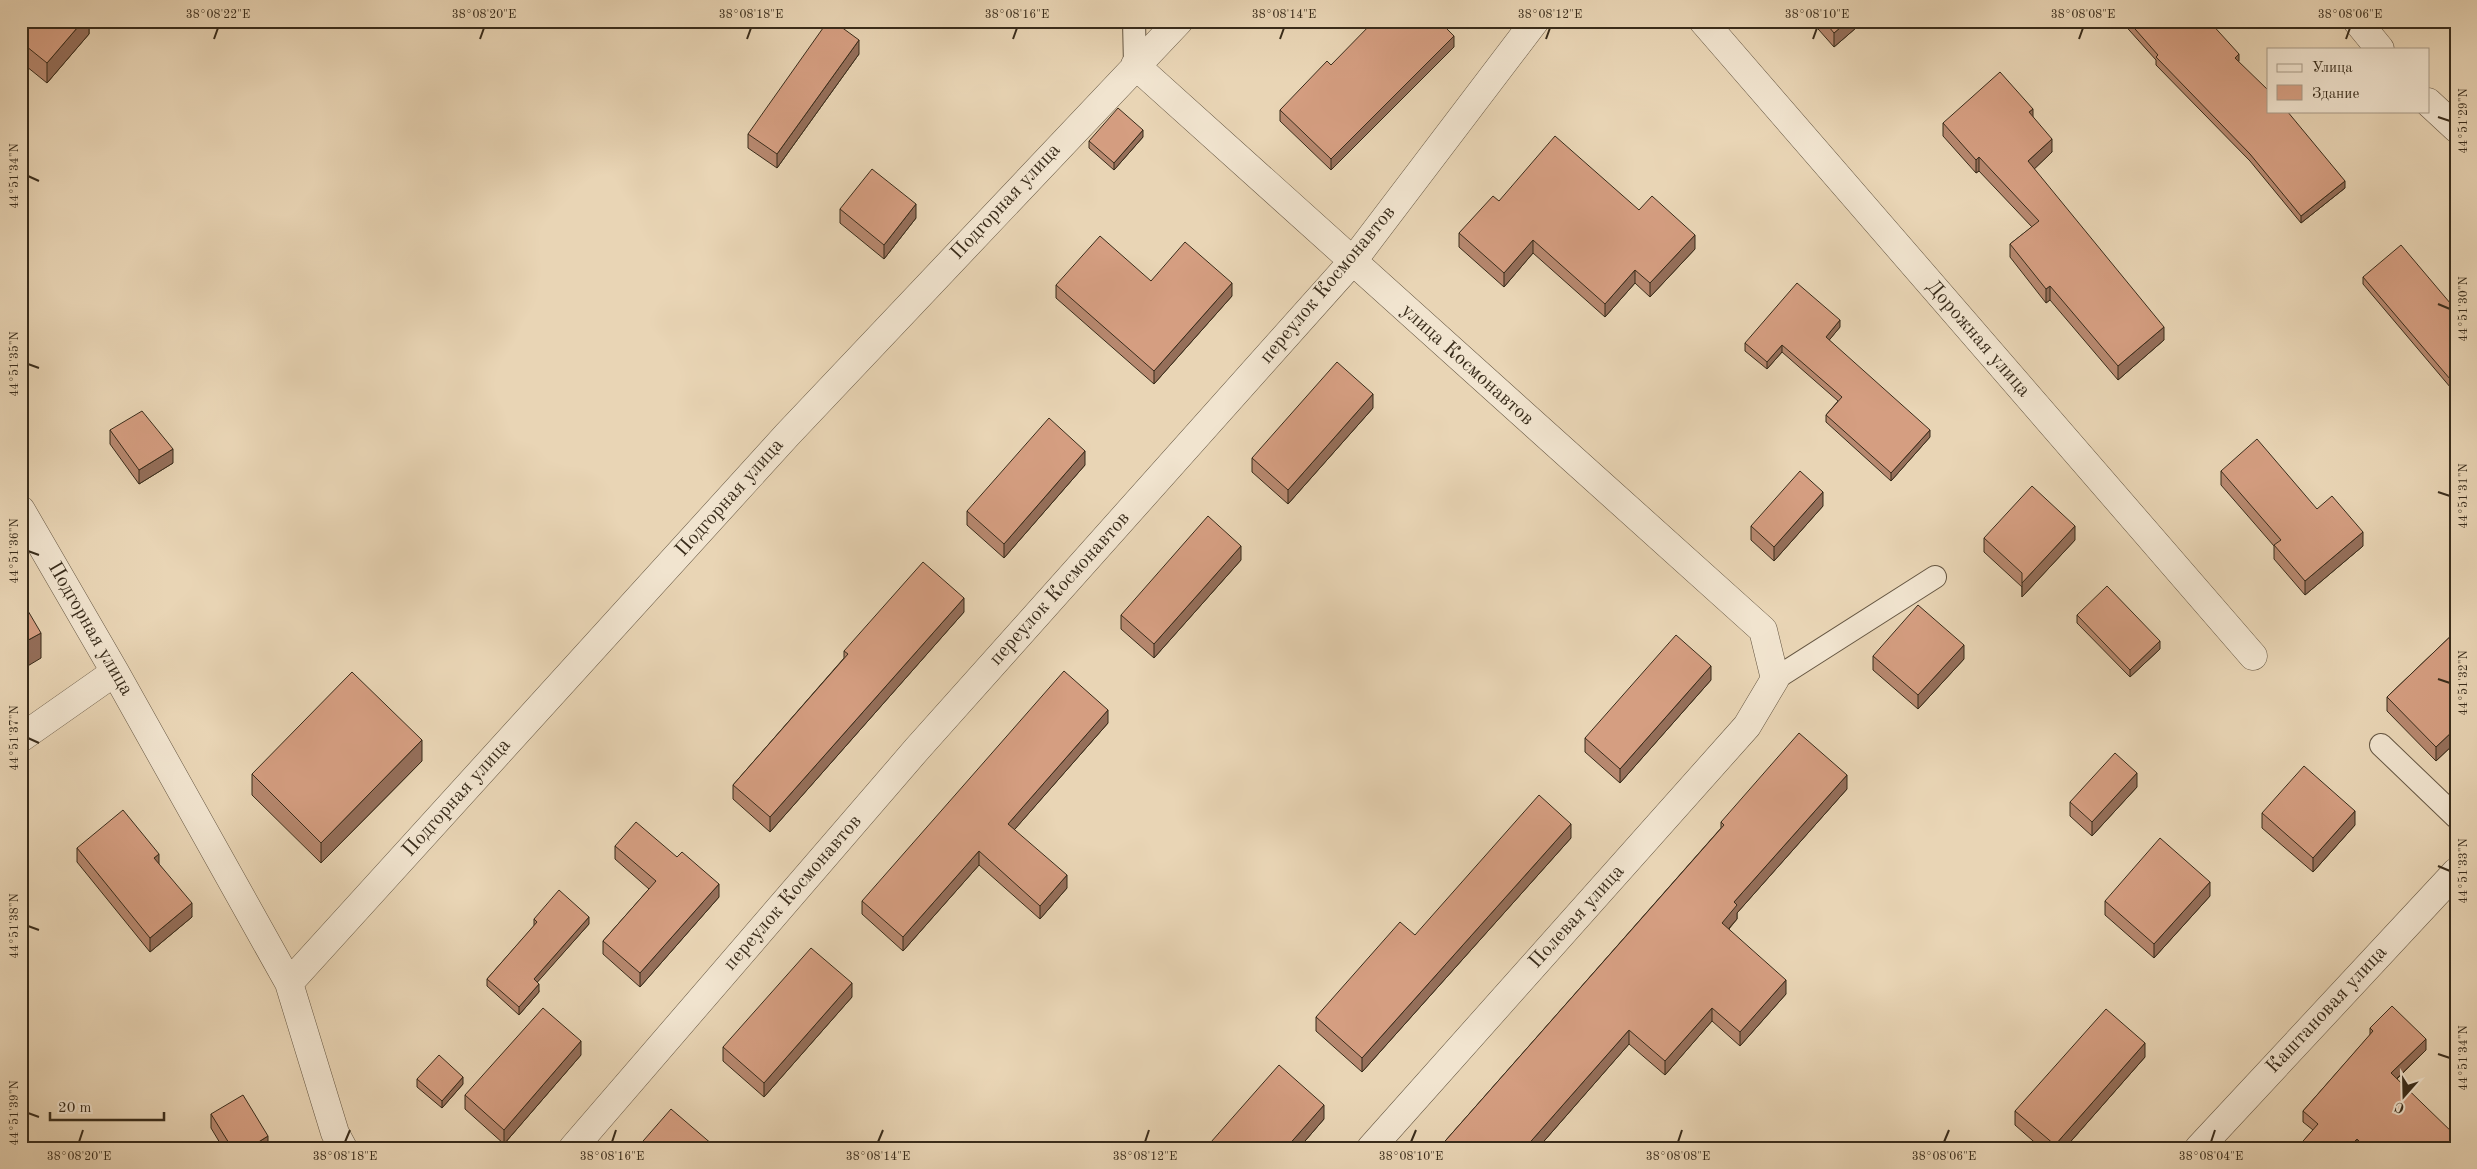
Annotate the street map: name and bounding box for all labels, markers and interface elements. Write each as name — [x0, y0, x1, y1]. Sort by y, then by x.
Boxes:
text: 38°08'22"E — [186, 9, 250, 21]
text: 38°08'20"E — [452, 9, 516, 21]
text: 38°08'18"E — [719, 9, 783, 21]
text: 38°08'16"E — [985, 9, 1049, 21]
text: 38°08'14"E — [1252, 9, 1316, 21]
text: 38°08'12"E — [1518, 9, 1582, 21]
text: 38°08'10"E — [1785, 9, 1849, 21]
text: 38°08'08"E — [2051, 9, 2115, 21]
text: 38°08'06"E — [2318, 9, 2382, 21]
legend — [2267, 48, 2430, 112]
text: Улица — [2312, 61, 2353, 76]
text: Здание — [2312, 87, 2359, 102]
text: 44°51'29"N — [2457, 88, 2470, 154]
street label: Подгорная улица — [947, 140, 1065, 264]
text: 44°51'34"N — [8, 143, 21, 209]
street label: переулок Космонавтов — [1256, 202, 1400, 368]
text: 44°51'30"N — [2457, 276, 2470, 342]
street label: Дорожная улица — [1922, 277, 2034, 401]
street label: улица Космонавтов — [1397, 300, 1537, 430]
text: 44°51'35"N — [8, 331, 21, 397]
street label: Подгорная улица — [672, 435, 788, 561]
text: 44°51'31"N — [2457, 463, 2470, 529]
street label: переулок Космонавтов — [986, 508, 1134, 670]
text: 44°51'36"N — [8, 518, 21, 584]
street label: Подгорная улица — [44, 559, 136, 699]
text: 44°51'32"N — [2457, 650, 2470, 716]
text: 44°51'37"N — [8, 705, 21, 771]
street label: Подгорная улица — [399, 735, 515, 861]
street label: переулок Космонавтов — [720, 811, 866, 975]
text: 44°51'33"N — [2457, 838, 2470, 904]
street label: Полевая улица — [1526, 861, 1629, 973]
text: 44°51'38"N — [8, 893, 21, 959]
street label: Каштановая улица — [2263, 942, 2391, 1078]
text: 44°51'34"N — [2457, 1025, 2470, 1091]
north arrow — [2380, 1072, 2430, 1122]
text: 44°51'39"N — [8, 1080, 21, 1146]
scale bar — [50, 1089, 164, 1121]
text: С — [2393, 1099, 2407, 1115]
text: 20 m — [58, 1101, 92, 1116]
text: 38°08'20"E — [47, 1151, 111, 1163]
text: 38°08'18"E — [313, 1151, 377, 1163]
text: 38°08'16"E — [580, 1151, 644, 1163]
text: 38°08'14"E — [846, 1151, 910, 1163]
text: 38°08'12"E — [1113, 1151, 1177, 1163]
text: 38°08'10"E — [1379, 1151, 1443, 1163]
text: 38°08'08"E — [1646, 1151, 1710, 1163]
text: 38°08'06"E — [1912, 1151, 1976, 1163]
text: 38°08'04"E — [2179, 1151, 2243, 1163]

